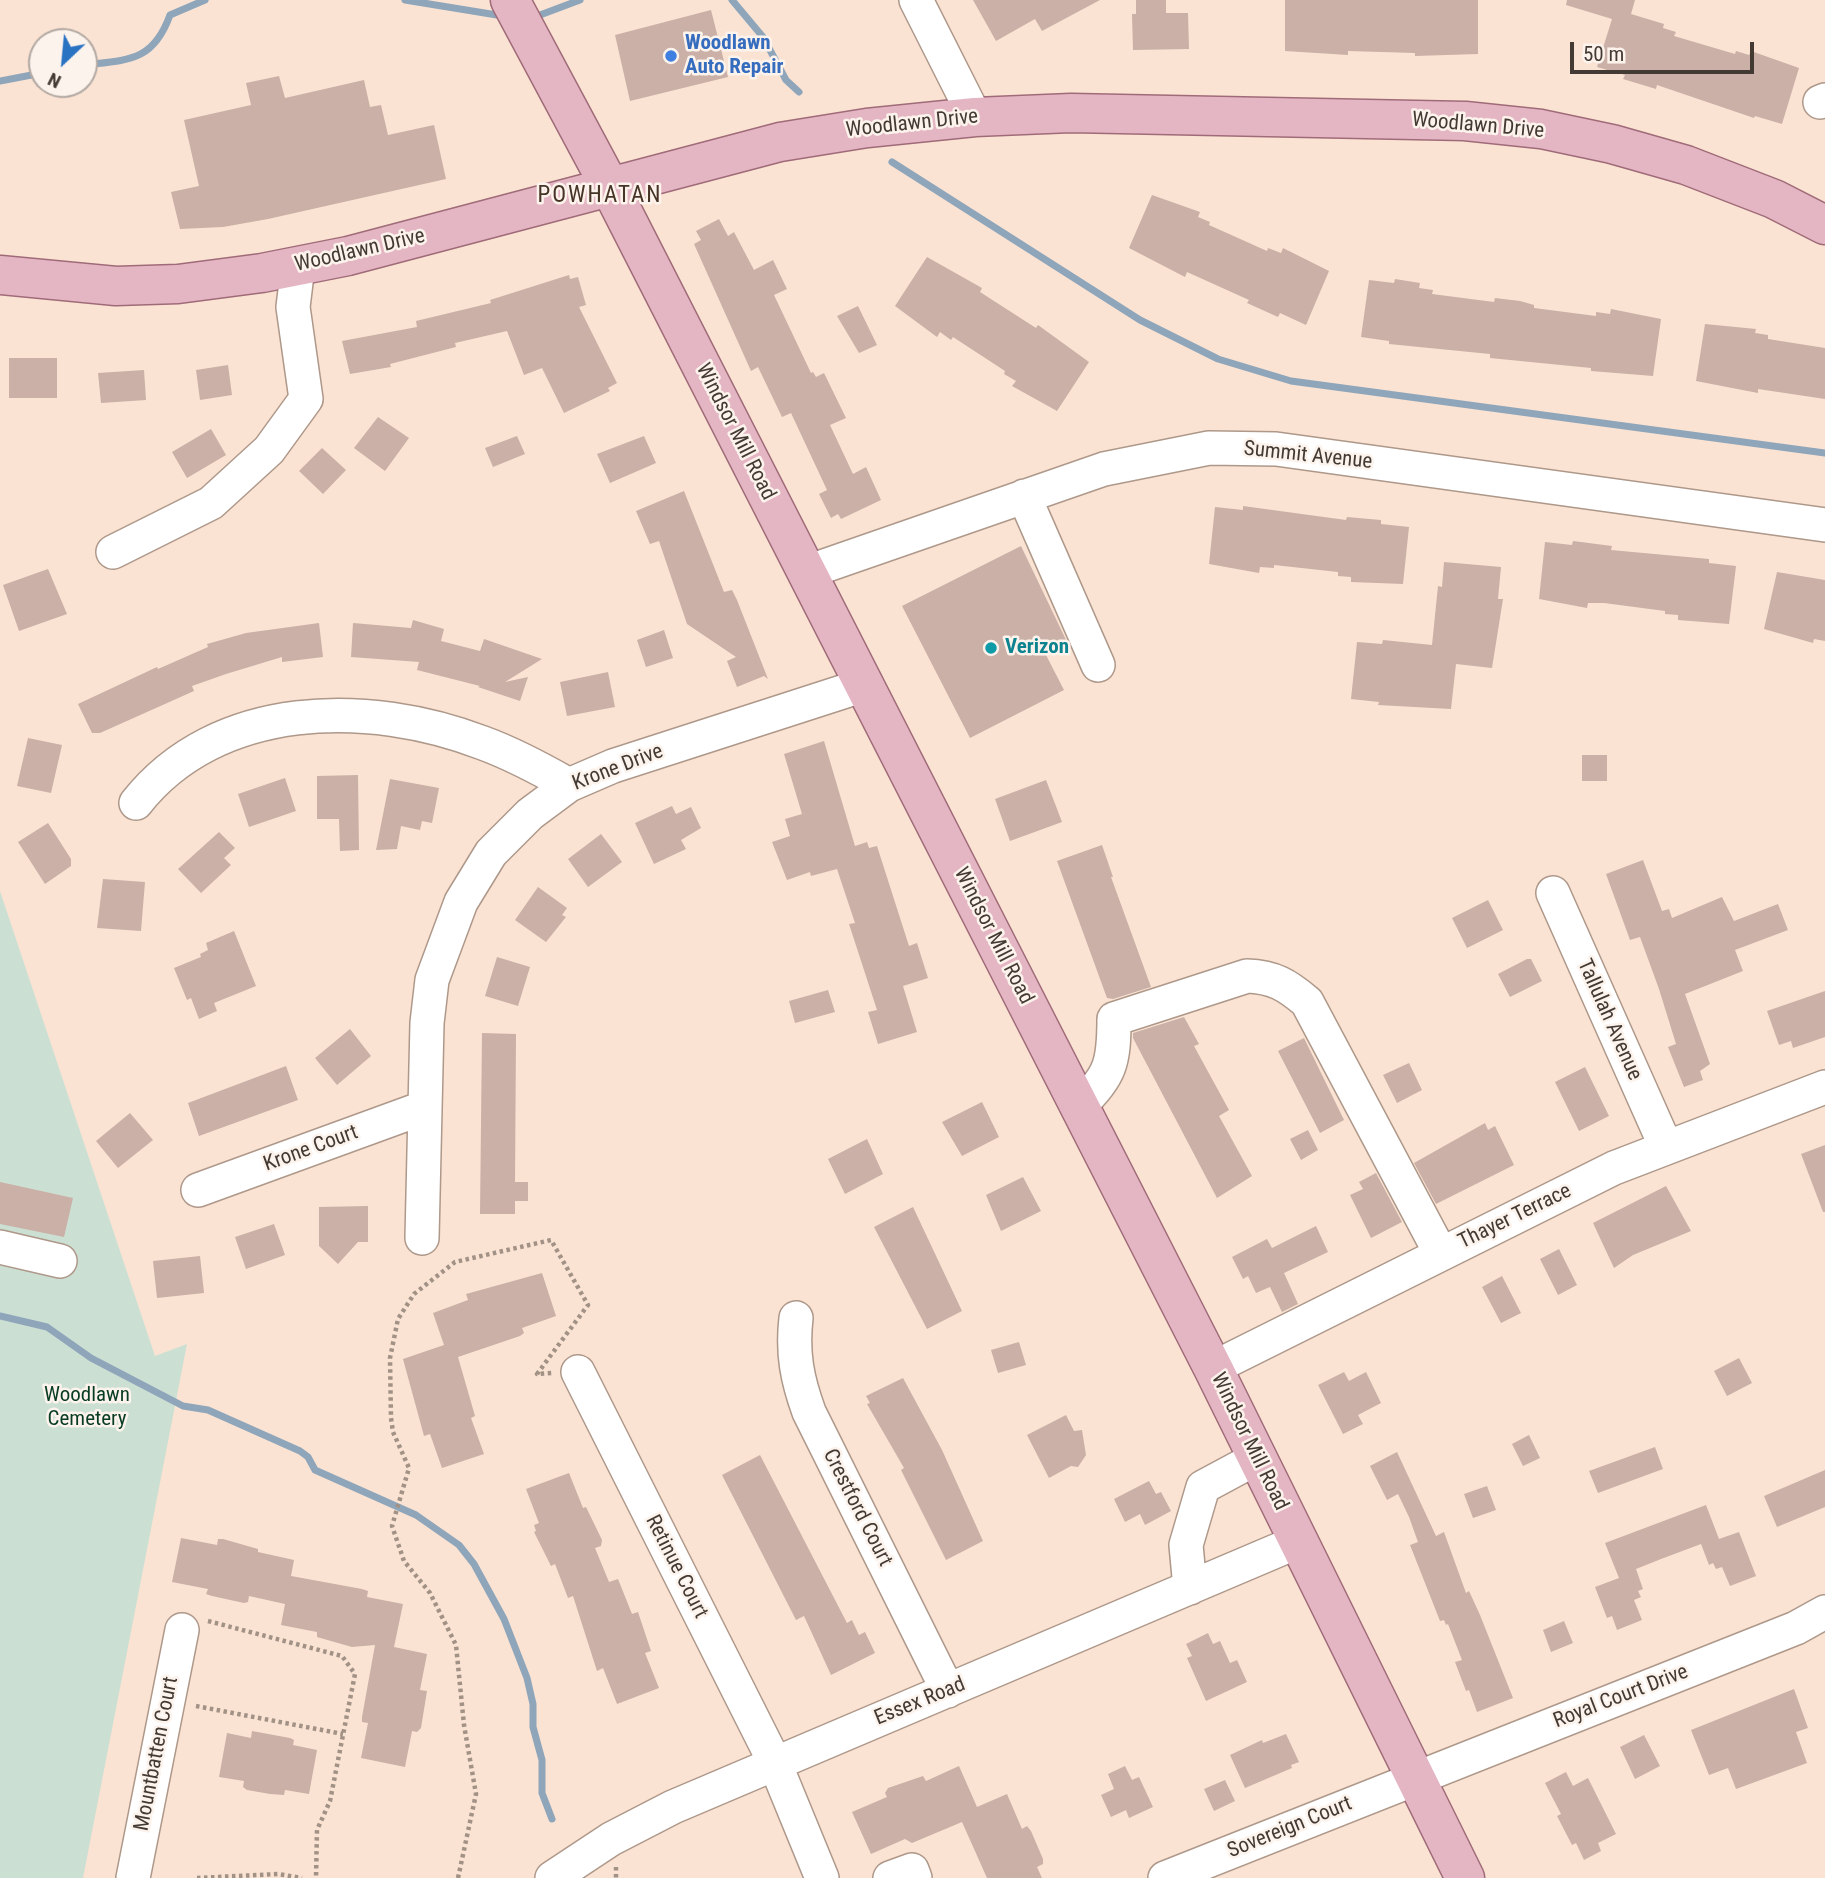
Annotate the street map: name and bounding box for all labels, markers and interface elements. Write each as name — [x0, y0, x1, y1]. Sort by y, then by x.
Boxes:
north arrow — [28, 28, 98, 98]
scale bar — [1573, 28, 1757, 72]
place label: Woodlawn Auto Repair — [685, 31, 783, 81]
text: 50 m — [1583, 42, 1624, 66]
marker: Woodlawn Auto Repair — [663, 48, 679, 64]
text: N — [44, 68, 65, 93]
street label: Woodlawn Drive — [845, 105, 979, 143]
street label: Woodlawn Drive — [1411, 108, 1545, 144]
district label: POWHATAN — [539, 182, 661, 210]
street label: Woodlawn Drive — [293, 224, 427, 278]
street label: Windsor Mill Road — [690, 359, 780, 505]
street label: Summit Avenue — [1243, 437, 1373, 475]
place label: Verizon — [1005, 635, 1069, 661]
marker: Verizon — [983, 640, 999, 656]
street label: Krone Drive — [569, 739, 667, 797]
street label: Windsor Mill Road — [948, 863, 1038, 1009]
street label: Tallulah Avenue — [1571, 956, 1647, 1084]
street label: Krone Court — [260, 1120, 362, 1178]
street label: Thayer Terrace — [1454, 1179, 1576, 1255]
street label: Windsor Mill Road — [1205, 1369, 1293, 1515]
park label: Woodlawn Cemetery — [44, 1383, 130, 1433]
street label: Crestford Court — [817, 1445, 897, 1571]
street label: Retinue Court — [639, 1511, 713, 1623]
street label: Royal Court Drive — [1550, 1660, 1692, 1734]
street label: Essex Road — [871, 1672, 969, 1732]
street label: Mountbatten Court — [130, 1675, 184, 1833]
street label: Sovereign Court — [1224, 1792, 1356, 1864]

